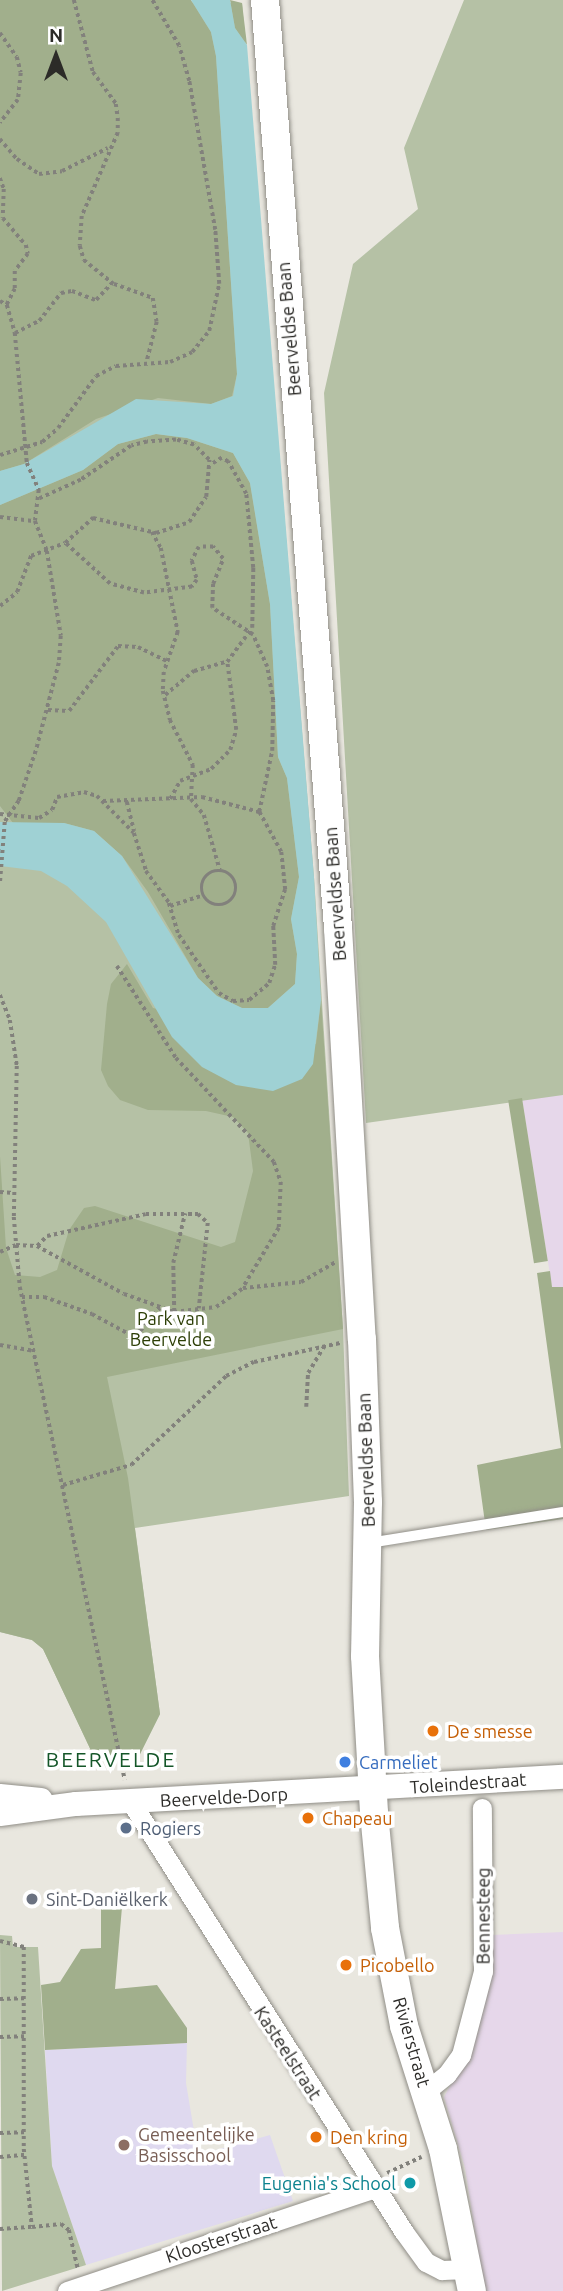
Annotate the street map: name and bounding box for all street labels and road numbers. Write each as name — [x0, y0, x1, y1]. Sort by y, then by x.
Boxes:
street label: Beerveldse Baan — [272, 261, 306, 397]
street label: Beerveldse Baan — [320, 826, 350, 962]
street label: Beerveldse Baan — [353, 1392, 379, 1528]
street label: Toleindestraat — [409, 1768, 527, 1798]
street label: Beervelde-Dorp — [159, 1783, 289, 1811]
street label: Bennesteeg — [472, 1868, 494, 1964]
street label: Rivierstraat — [389, 1994, 435, 2090]
street label: Kasteelstraat — [250, 2002, 326, 2104]
street label: Kloosterstraat — [163, 2211, 279, 2267]

